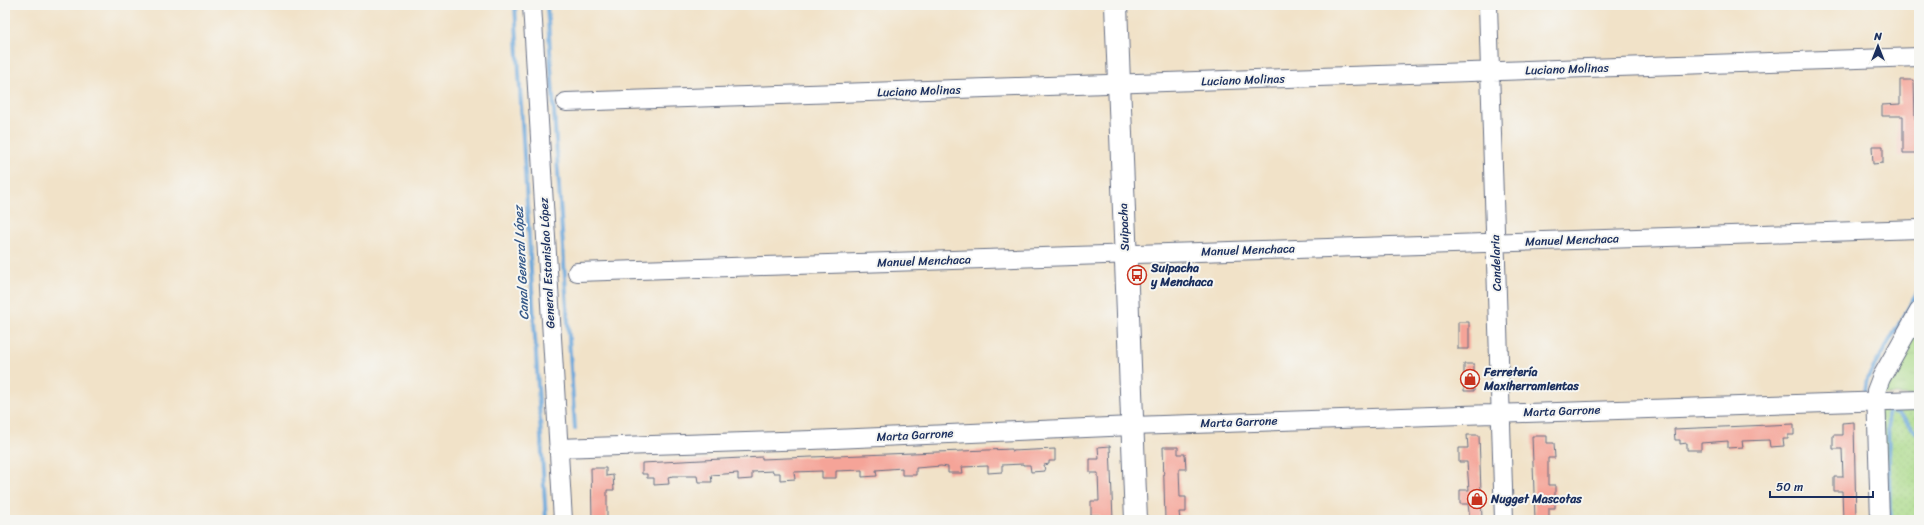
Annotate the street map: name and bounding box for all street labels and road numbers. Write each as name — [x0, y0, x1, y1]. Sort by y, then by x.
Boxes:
street label: Luciano Molinas — [1525, 57, 1610, 81]
street label: Luciano Molinas — [1201, 68, 1286, 92]
street label: Luciano Molinas — [877, 79, 962, 103]
street label: General Estanislao López — [533, 197, 561, 329]
street label: Suipacha — [1112, 203, 1136, 251]
street label: Manuel Menchaca — [1525, 227, 1619, 253]
street label: Candelaria — [1484, 234, 1508, 291]
street label: Manuel Menchaca — [1201, 237, 1295, 263]
street label: Manuel Menchaca — [877, 248, 971, 274]
street label: Marta Garrone — [1523, 399, 1601, 423]
street label: Marta Garrone — [1200, 410, 1278, 434]
street label: Marta Garrone — [876, 422, 954, 448]

